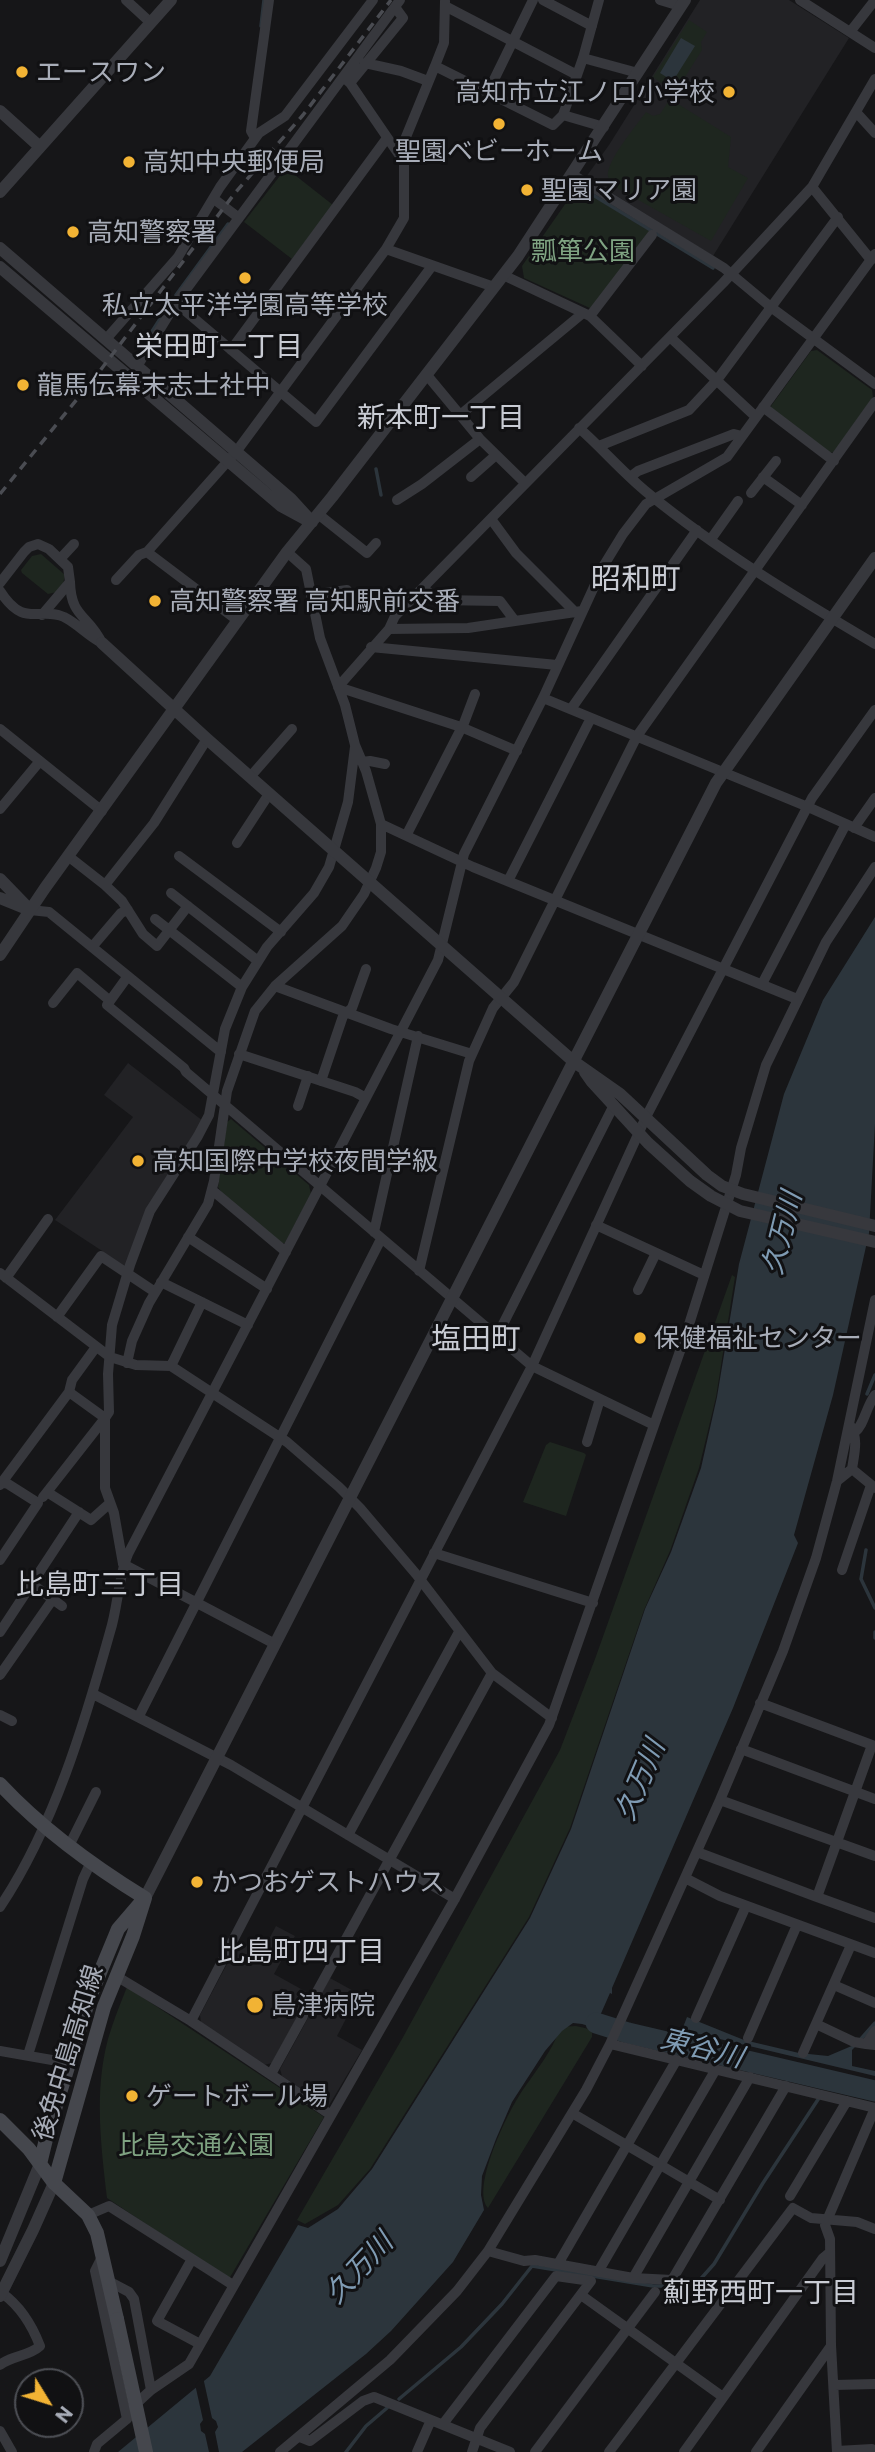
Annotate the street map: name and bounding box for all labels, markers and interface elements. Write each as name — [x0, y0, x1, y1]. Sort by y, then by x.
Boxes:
place label: エースワン — [36, 56, 166, 88]
marker: エースワン — [14, 64, 30, 80]
place label: 高知市立江ノ口小学校 — [455, 76, 715, 108]
marker: 高知市立江ノ口小学校 — [721, 84, 737, 100]
marker: 聖園ベビーホーム — [491, 116, 507, 132]
place label: 聖園ベビーホーム — [395, 135, 603, 167]
place label: 高知中央郵便局 — [143, 146, 325, 178]
marker: 高知中央郵便局 — [121, 154, 137, 170]
place label: 聖園マリア園 — [541, 174, 697, 206]
marker: 聖園マリア園 — [519, 182, 535, 198]
place label: 高知警察署 — [87, 216, 217, 248]
marker: 高知警察署 — [65, 224, 81, 240]
park label: 瓢箪公園 — [531, 235, 635, 267]
marker: 私立太平洋学園高等学校 — [237, 270, 253, 286]
place label: 私立太平洋学園高等学校 — [102, 289, 388, 321]
district label: 栄田町一丁目 — [135, 330, 303, 364]
place label: 龍馬伝幕末志士社中 — [37, 369, 271, 401]
marker: 龍馬伝幕末志士社中 — [15, 377, 31, 393]
district label: 新本町一丁目 — [357, 401, 525, 435]
district label: 昭和町 — [591, 561, 681, 597]
place label: 高知警察署 高知駅前交番 — [169, 585, 460, 617]
marker: 高知警察署 高知駅前交番 — [147, 593, 163, 609]
place label: 高知国際中学校夜間学級 — [152, 1145, 438, 1177]
marker: 高知国際中学校夜間学級 — [130, 1153, 146, 1169]
water label: 久万川 — [756, 1188, 808, 1278]
district label: 塩田町 — [431, 1321, 521, 1357]
place label: 保健福祉センター — [654, 1322, 862, 1354]
marker: 保健福祉センター — [632, 1330, 648, 1346]
district label: 比島町三丁目 — [16, 1568, 184, 1602]
water label: 久万川 — [608, 1735, 672, 1825]
place label: かつおゲストハウス — [211, 1866, 445, 1898]
marker: かつおゲストハウス — [189, 1874, 205, 1890]
district label: 比島町四丁目 — [217, 1935, 385, 1969]
street label: 後免中島高知線 — [26, 1961, 110, 2145]
place label: 島津病院 — [271, 1989, 375, 2021]
marker: 島津病院 — [245, 1995, 265, 2015]
water label: 東谷川 — [657, 2022, 747, 2074]
place label: ゲートボール場 — [146, 2080, 328, 2112]
marker: ゲートボール場 — [124, 2088, 140, 2104]
park label: 比島交通公園 — [118, 2129, 274, 2161]
water label: 久万川 — [318, 2226, 400, 2310]
district label: 薊野西町一丁目 — [663, 2276, 859, 2310]
north arrow — [14, 2368, 84, 2438]
text: N — [51, 2402, 78, 2428]

